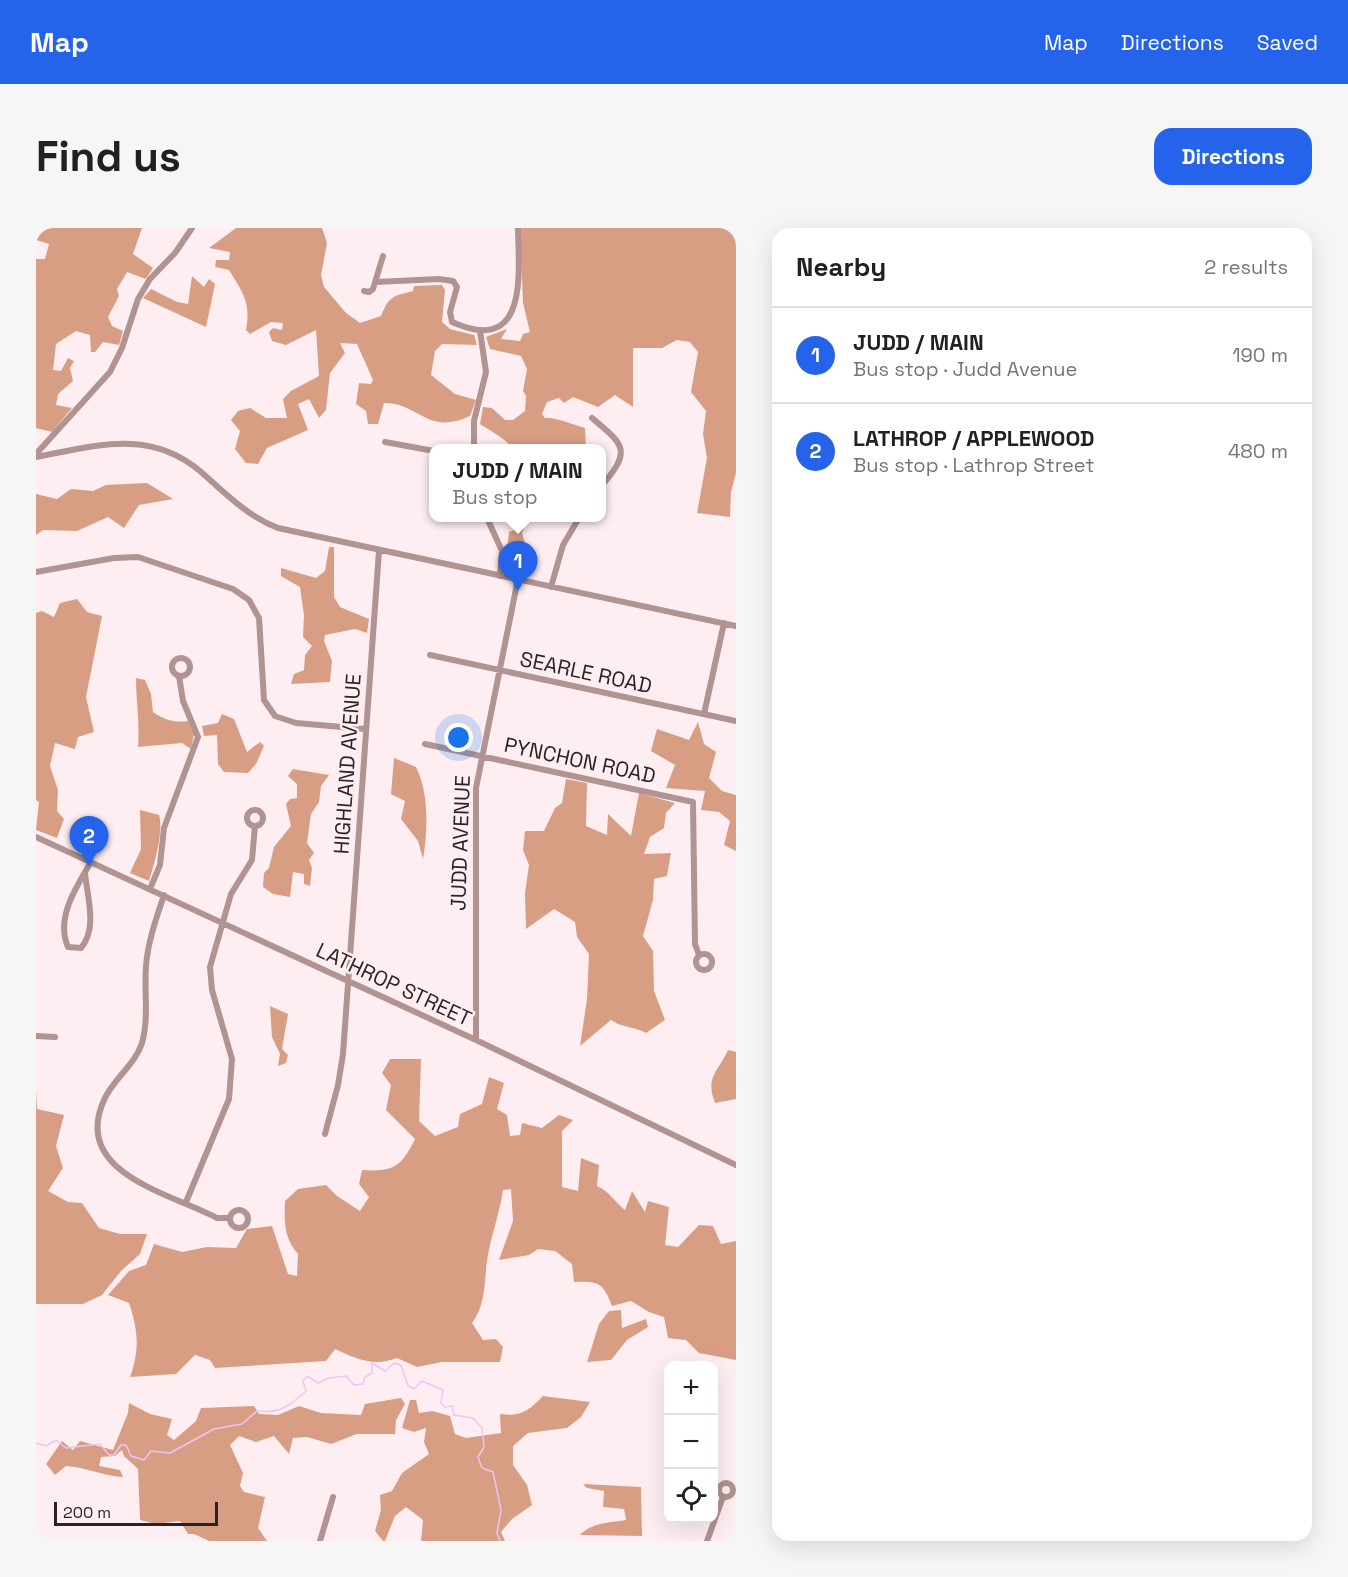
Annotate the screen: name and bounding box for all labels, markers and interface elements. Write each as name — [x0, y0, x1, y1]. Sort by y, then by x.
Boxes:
text: Map — [30, 24, 89, 60]
text: Map — [1044, 29, 1088, 56]
text: Directions — [1121, 29, 1224, 56]
text: Saved — [1257, 29, 1318, 56]
button: Directions — [1154, 128, 1312, 185]
text: Find us — [36, 130, 181, 183]
text: Nearby — [796, 250, 886, 284]
text: 2 results — [1204, 254, 1288, 280]
text: JUDD / MAIN — [853, 328, 984, 356]
text: 1 — [811, 342, 820, 368]
text: 190 m — [1232, 342, 1288, 368]
text: Bus stop · Judd Avenue — [853, 356, 1077, 382]
text: LATHROP / APPLEWOOD — [853, 424, 1095, 452]
text: 2 — [810, 438, 821, 464]
text: 480 m — [1228, 438, 1288, 464]
popup — [429, 444, 606, 522]
text: Bus stop · Lathrop Street — [853, 452, 1094, 478]
text: JUDD / MAIN — [452, 456, 583, 484]
text: Bus stop — [452, 484, 538, 510]
pin: 1 — [498, 542, 538, 591]
street label: SEARLE ROAD — [518, 645, 654, 699]
street label: HIGHLAND AVENUE — [327, 673, 367, 855]
your location — [444, 723, 473, 752]
street label: PYNCHON ROAD — [502, 731, 658, 789]
street label: JUDD AVENUE — [444, 775, 476, 911]
pin: 2 — [70, 816, 108, 866]
street label: LATHROP STREET — [312, 936, 476, 1032]
map controls — [664, 1361, 718, 1523]
button: + — [664, 1361, 718, 1415]
button: − — [664, 1415, 718, 1469]
button: locate — [664, 1469, 718, 1523]
scale bar — [54, 1499, 218, 1526]
text: 200 m — [63, 1502, 111, 1523]

